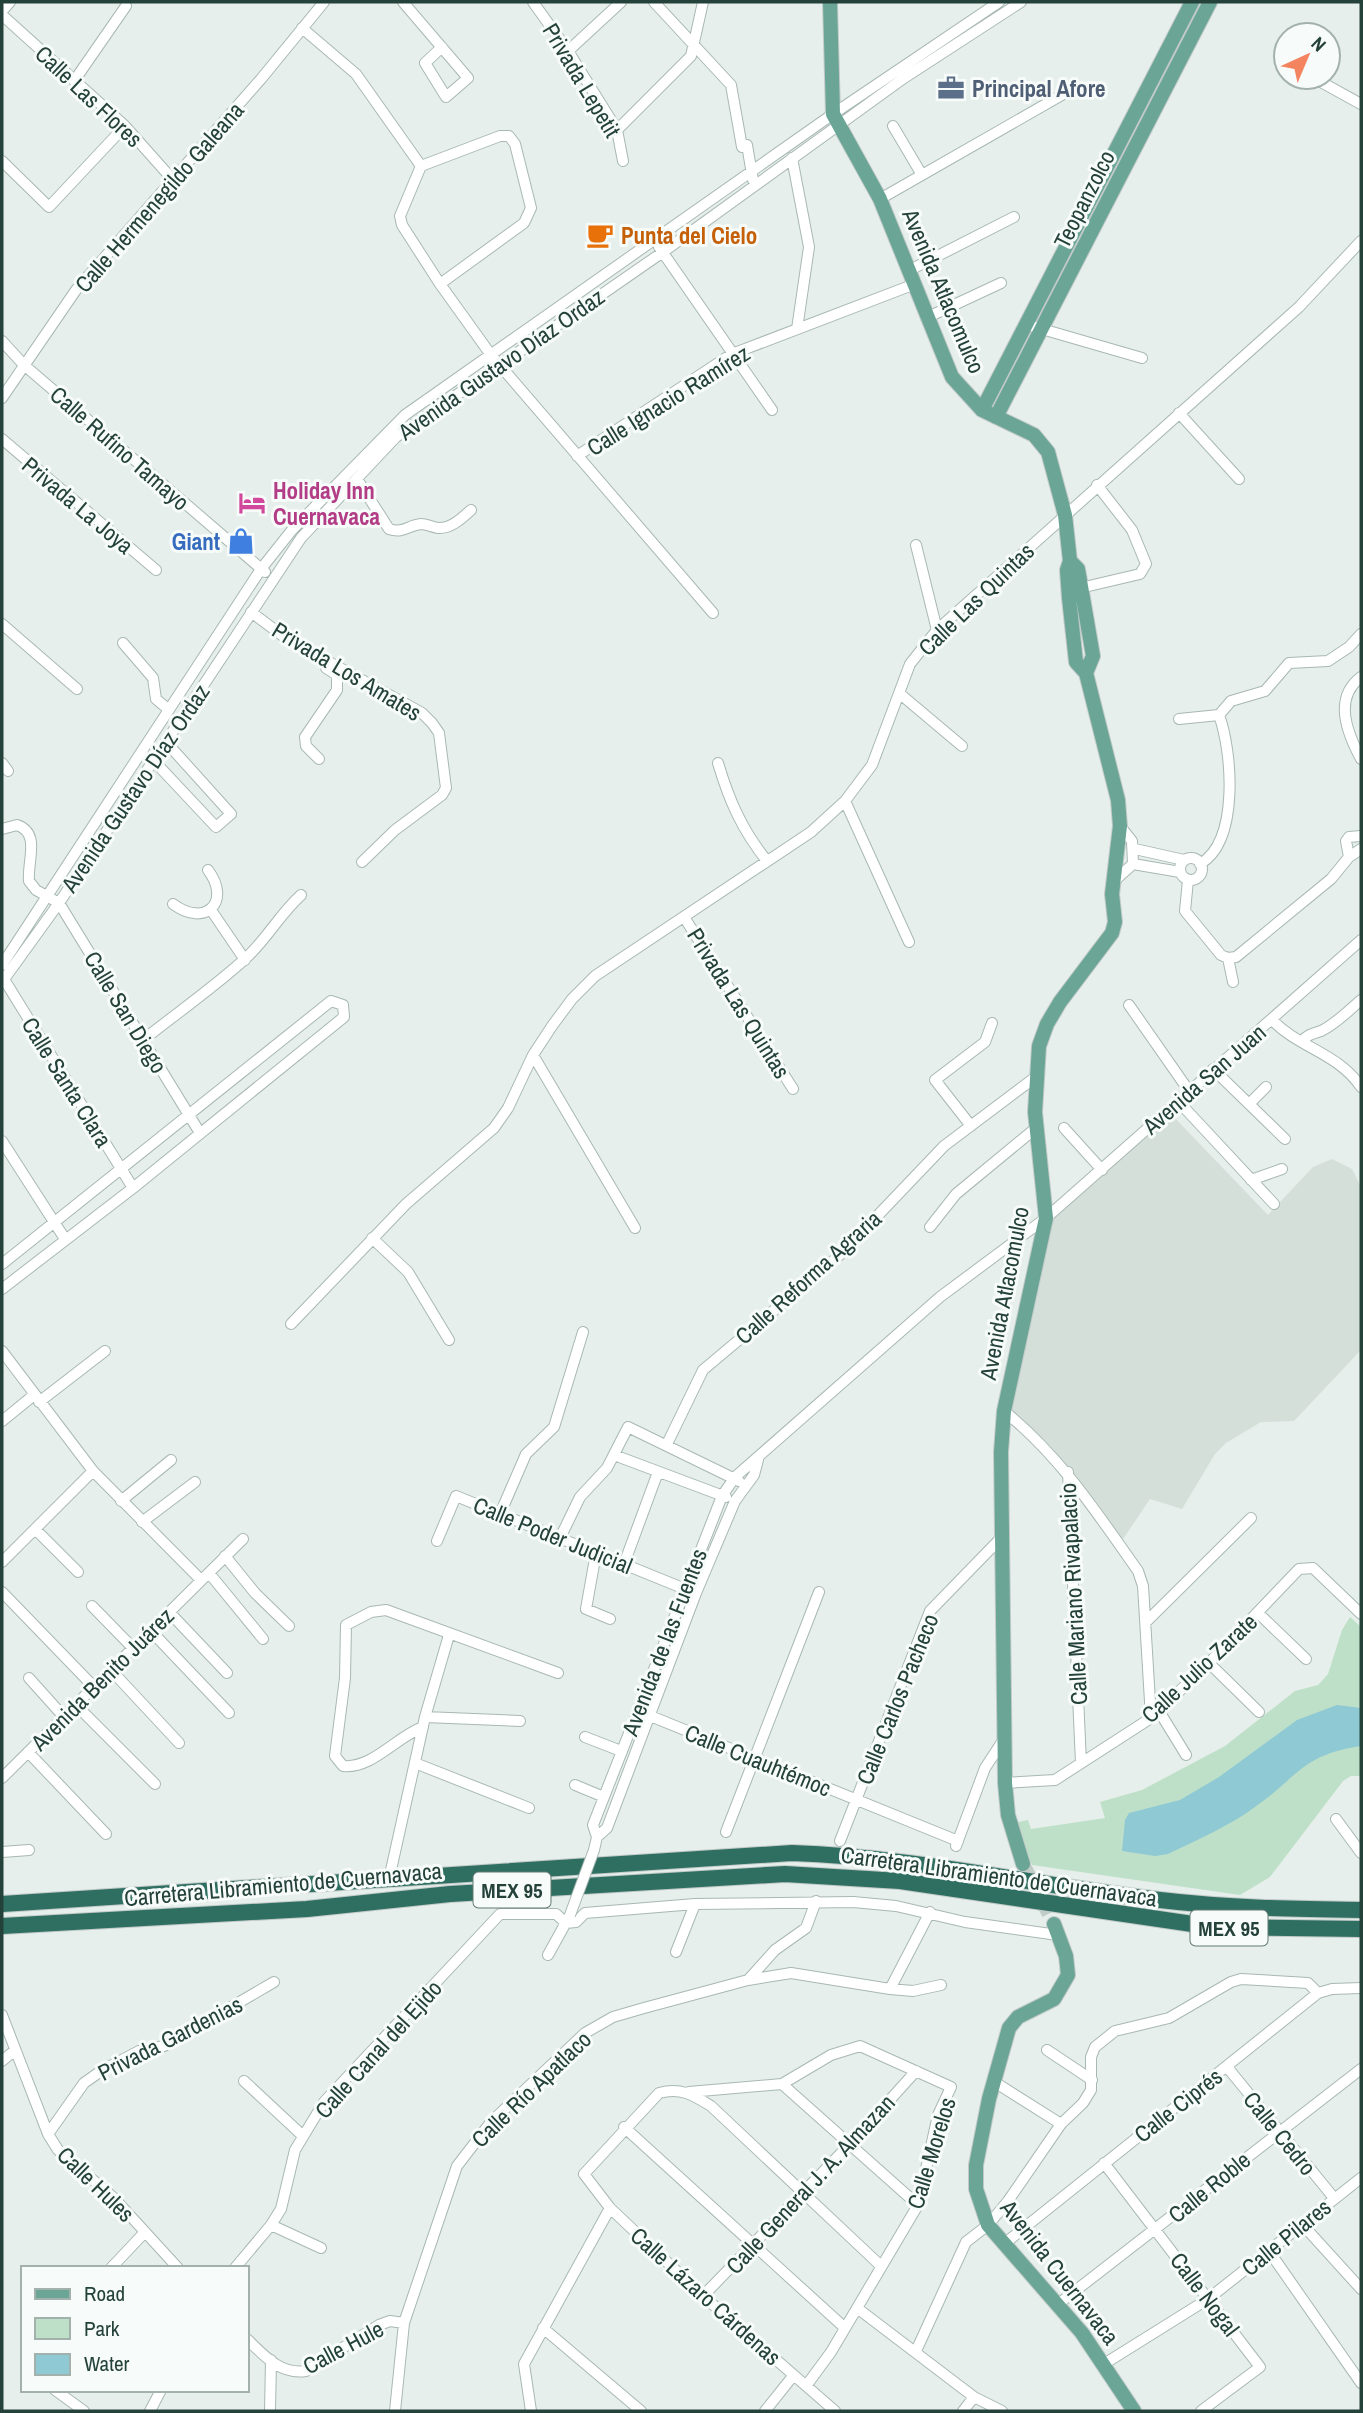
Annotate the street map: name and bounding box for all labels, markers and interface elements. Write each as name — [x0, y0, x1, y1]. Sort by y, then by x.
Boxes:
street label: Privada Lepetit — [536, 17, 628, 143]
north arrow — [1272, 21, 1342, 91]
text: N — [1306, 31, 1332, 57]
street label: Calle Las Flores — [29, 38, 149, 154]
office icon: Principal Afore — [936, 73, 966, 103]
place label: Principal Afore — [972, 73, 1105, 104]
street label: Calle Hermenegildo Galeana — [68, 95, 251, 299]
street label: Teopanzolco — [1046, 145, 1122, 253]
street label: Avenida Atlacomulco — [895, 203, 993, 378]
cafe icon: Punta del Cielo — [585, 220, 615, 250]
place label: Punta del Cielo — [621, 220, 757, 251]
street label: Avenida Gustavo Díaz Ordaz — [391, 281, 610, 448]
street label: Calle Ignacio Ramírez — [581, 337, 755, 463]
street label: Calle Rufino Tamayo — [44, 379, 196, 517]
street label: Privada La Joya — [16, 449, 141, 561]
place label: Holiday Inn Cuernavaca — [273, 475, 380, 532]
hotel icon: Holiday Inn Cuernavaca — [237, 488, 267, 518]
place label: Giant — [172, 526, 220, 557]
shop icon: Giant — [226, 526, 256, 556]
street label: Calle Las Quintas — [911, 536, 1041, 662]
street label: Privada Los Amates — [267, 614, 427, 728]
street label: Avenida Gustavo Díaz Ordaz — [53, 678, 216, 899]
street label: Privada Las Quintas — [680, 922, 798, 1084]
street label: Calle San Diego — [77, 945, 175, 1079]
street label: Calle Santa Clara — [15, 1011, 120, 1153]
street label: Avenida San Juan — [1135, 1017, 1272, 1142]
street label: Calle Reforma Agraria — [728, 1203, 888, 1351]
street label: Avenida Atlacomulco — [972, 1204, 1036, 1383]
street label: Calle Mariano Rivapalacio — [1052, 1482, 1094, 1706]
street label: Calle Poder Judicial — [469, 1489, 637, 1581]
street label: Avenida de las Fuentes — [614, 1544, 714, 1741]
street label: Avenida Benito Juárez — [23, 1601, 180, 1758]
street label: Calle Julio Zarate — [1134, 1606, 1264, 1730]
street label: Calle Carlos Pacheco — [849, 1609, 945, 1789]
street label: Calle Cuauhtémoc — [680, 1717, 836, 1803]
street label: Carretera Libramiento de Cuernavaca — [839, 1838, 1159, 1914]
street label: Carretera Libramiento de Cuernavaca — [123, 1855, 444, 1913]
road number: MEX 95 — [474, 1872, 550, 1908]
road number: MEX 95 — [1190, 1910, 1268, 1946]
street label: Calle Canal del Ejido — [308, 1973, 448, 2125]
street label: Privada Gardenias — [92, 1988, 248, 2088]
street label: Calle Río Apatlaco — [464, 2024, 598, 2154]
street label: Calle Ciprés — [1128, 2061, 1228, 2149]
street label: Calle Cedro — [1237, 2085, 1323, 2181]
street label: Calle General J. A. Almazan — [719, 2088, 901, 2280]
street label: Calle Morelos — [899, 2093, 963, 2213]
street label: Calle Hules — [51, 2139, 141, 2229]
street label: Calle Roble — [1161, 2144, 1257, 2230]
street label: Calle Pilares — [1235, 2191, 1337, 2283]
street label: Avenida Cuernavaca — [993, 2192, 1127, 2351]
street label: Calle Lázaro Cárdenas — [624, 2220, 788, 2372]
street label: Calle Nogal — [1163, 2246, 1247, 2342]
legend — [21, 2266, 248, 2392]
text: Road — [84, 2279, 125, 2308]
street label: Calle Hule — [297, 2313, 389, 2381]
text: Park — [84, 2314, 120, 2343]
text: Water — [84, 2349, 130, 2378]

